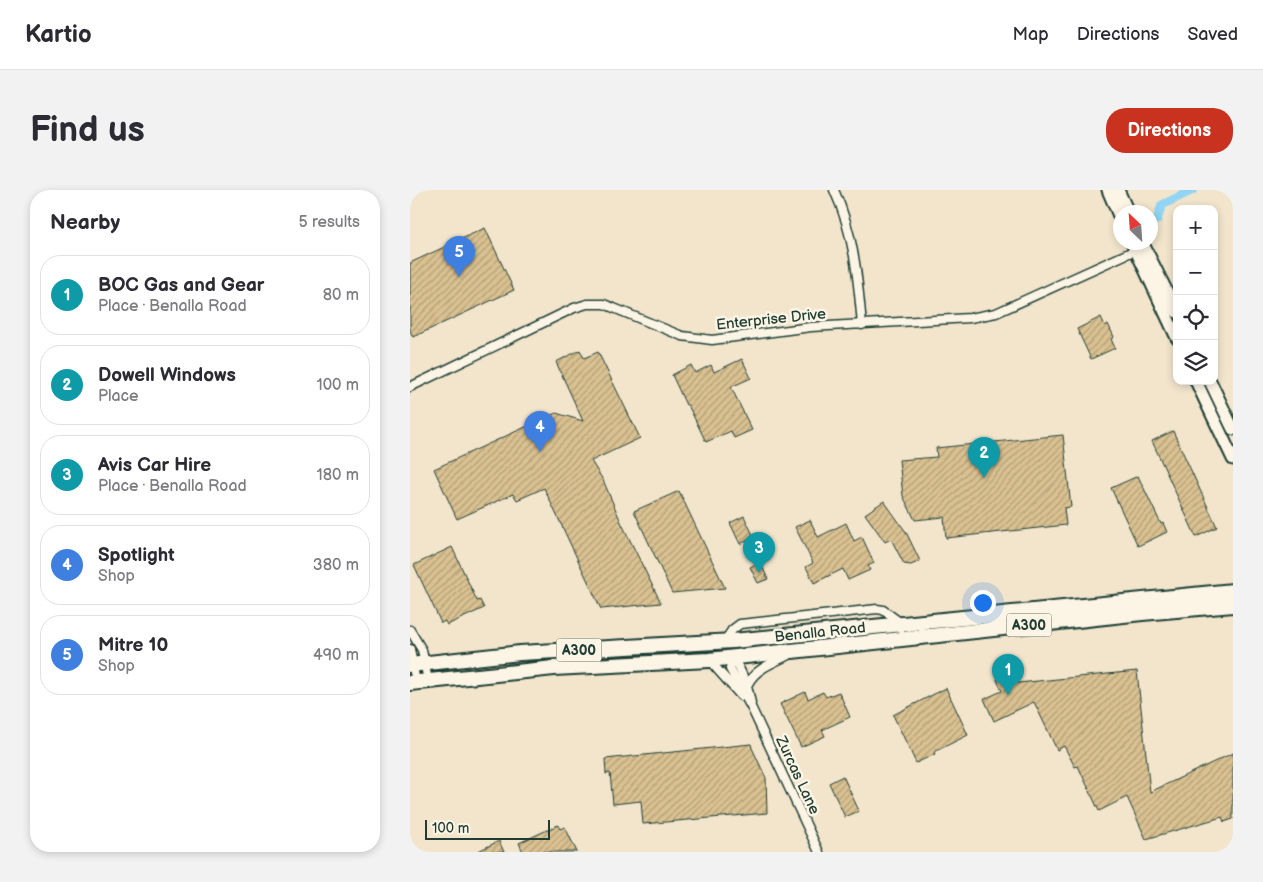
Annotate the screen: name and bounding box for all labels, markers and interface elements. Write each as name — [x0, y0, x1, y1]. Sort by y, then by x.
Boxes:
text: Kartio — [25, 20, 92, 49]
text: Map — [1013, 24, 1049, 45]
text: Directions — [1077, 24, 1159, 45]
text: Saved — [1187, 24, 1238, 45]
button: Directions — [1106, 108, 1233, 153]
text: Find us — [30, 109, 145, 152]
north arrow — [1113, 205, 1158, 250]
map controls — [1173, 205, 1218, 385]
button: + — [1173, 205, 1218, 250]
text: Nearby — [50, 210, 120, 235]
text: 5 results — [298, 213, 360, 232]
pin: 5 — [443, 236, 475, 277]
button: − — [1173, 250, 1218, 295]
text: BOC Gas and Gear — [98, 274, 264, 297]
text: 1 — [64, 286, 70, 305]
text: 80 m — [323, 286, 359, 305]
button: locate — [1173, 295, 1218, 340]
text: Place · Benalla Road — [98, 297, 247, 316]
street label: Enterprise Drive — [715, 304, 827, 335]
button: layers — [1173, 340, 1218, 385]
text: Dowell Windows — [98, 364, 236, 387]
text: 2 — [62, 376, 72, 395]
text: 100 m — [316, 376, 359, 395]
text: Place — [98, 387, 139, 406]
pin: 4 — [524, 411, 556, 452]
pin: 2 — [968, 437, 1000, 478]
text: Avis Car Hire — [98, 454, 211, 477]
text: 3 — [62, 466, 72, 485]
text: 180 m — [317, 466, 359, 485]
text: Place · Benalla Road — [98, 477, 247, 496]
pin: 3 — [743, 532, 775, 573]
text: Spotlight — [98, 544, 175, 567]
text: 4 — [62, 556, 72, 575]
text: 380 m — [313, 556, 359, 575]
text: Shop — [98, 567, 135, 586]
your location — [970, 590, 996, 616]
road number: A300 — [1006, 614, 1052, 636]
street label: Benalla Road — [774, 618, 867, 647]
text: Mitre 10 — [98, 634, 168, 657]
road number: A300 — [556, 638, 602, 662]
text: 5 — [62, 646, 72, 665]
text: 490 m — [313, 646, 359, 665]
pin: 1 — [992, 654, 1024, 695]
text: Shop — [98, 657, 135, 676]
street label: Zurcas Lane — [771, 732, 824, 818]
scale bar — [425, 817, 550, 840]
text: 100 m — [432, 820, 469, 837]

